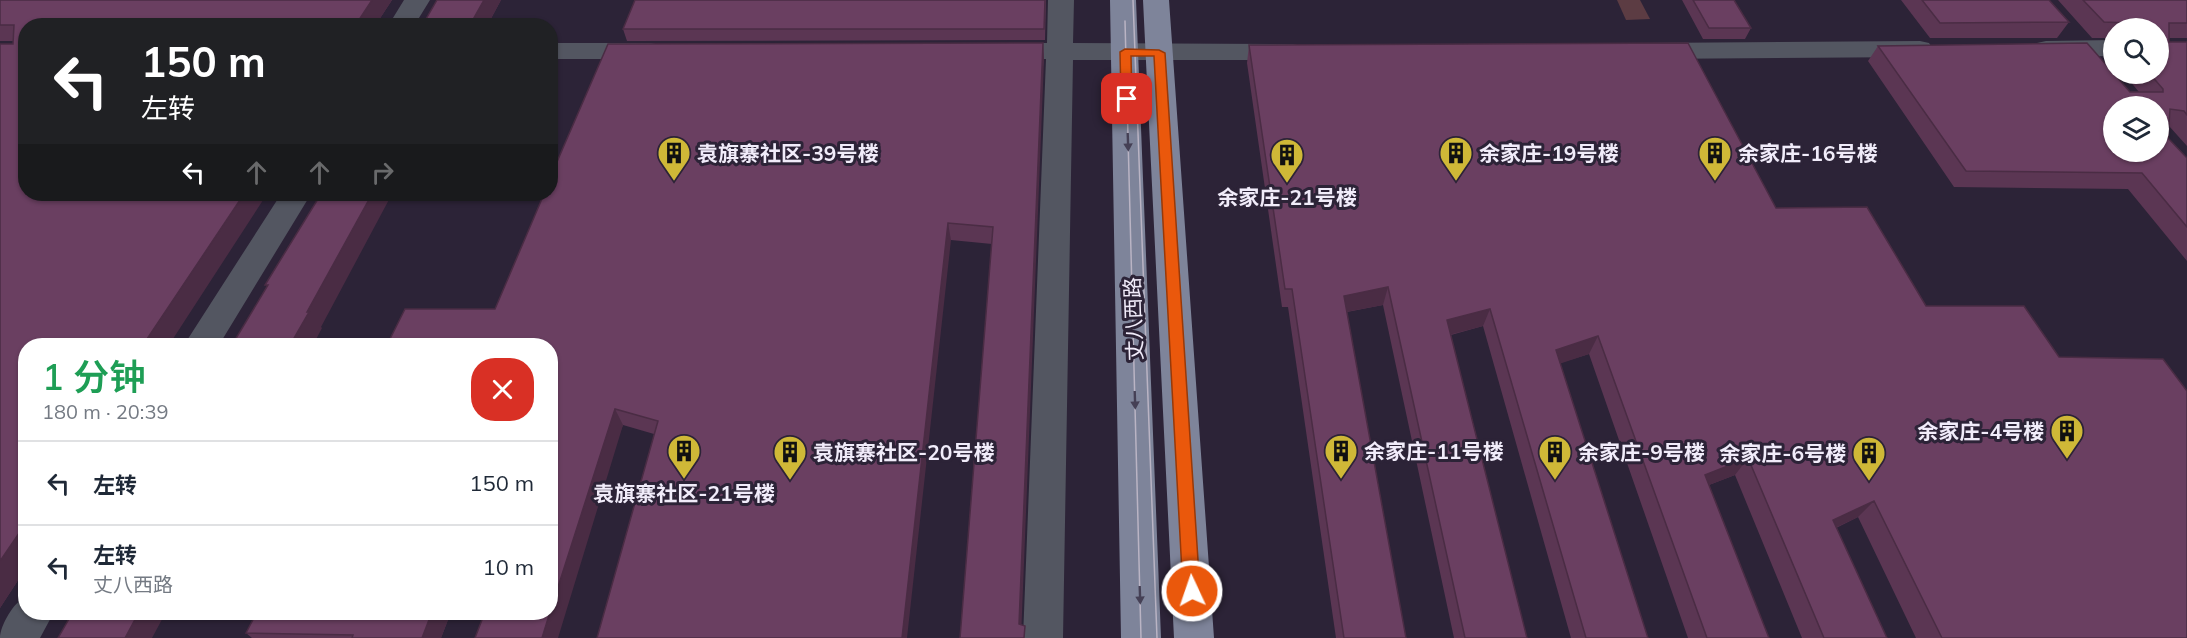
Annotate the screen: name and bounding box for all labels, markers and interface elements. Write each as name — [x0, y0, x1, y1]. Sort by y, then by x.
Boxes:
map controls — [2103, 18, 2169, 162]
button: search — [2103, 18, 2169, 84]
text: 150 m — [141, 35, 266, 88]
icon: left — [42, 42, 120, 120]
pin — [1101, 73, 1152, 124]
icon: arrive — [1110, 82, 1143, 115]
text: 左转 — [141, 91, 195, 125]
button: layers — [2103, 96, 2169, 162]
one-way arrow — [1123, 133, 1133, 152]
building icon: 袁旗寨社区-39号楼 — [656, 135, 692, 182]
building icon: 余家庄-19号楼 — [1438, 135, 1474, 182]
building icon: 余家庄-16号楼 — [1697, 135, 1733, 182]
building icon: 余家庄-21号楼 — [1269, 137, 1305, 184]
place label: 袁旗寨社区-39号楼 — [697, 140, 878, 166]
place label: 余家庄-19号楼 — [1479, 140, 1618, 166]
place label: 余家庄-16号楼 — [1738, 140, 1877, 166]
icon: left — [177, 156, 210, 189]
icon: ahead — [240, 156, 273, 189]
icon: ahead — [303, 156, 336, 189]
icon: right — [366, 156, 399, 189]
place label: 余家庄-21号楼 — [1217, 184, 1357, 210]
street label: 丈八西路 — [1119, 277, 1147, 361]
text: 1 分钟 — [42, 354, 145, 399]
button: close — [471, 358, 534, 421]
one-way arrow — [1130, 391, 1139, 410]
text: 180 m · 20:39 — [42, 399, 168, 424]
building icon: 余家庄-4号楼 — [2049, 413, 2085, 460]
place label: 余家庄-4号楼 — [1917, 418, 2044, 444]
building icon: 袁旗寨社区-21号楼 — [666, 433, 702, 480]
building icon: 余家庄-11号楼 — [1323, 433, 1359, 480]
building icon: 袁旗寨社区-20号楼 — [772, 434, 808, 481]
building icon: 余家庄-9号楼 — [1537, 434, 1573, 481]
building icon: 余家庄-6号楼 — [1851, 435, 1887, 482]
place label: 余家庄-11号楼 — [1364, 438, 1503, 464]
place label: 袁旗寨社区-20号楼 — [813, 439, 994, 465]
place label: 余家庄-9号楼 — [1578, 439, 1705, 465]
place label: 余家庄-6号楼 — [1719, 440, 1846, 466]
icon: left — [42, 467, 75, 500]
text: 150 m — [469, 469, 534, 497]
text: 左转 — [93, 471, 137, 499]
place label: 袁旗寨社区-21号楼 — [593, 480, 775, 506]
text: 左转 — [93, 541, 137, 569]
icon: left — [42, 551, 75, 584]
text: 10 m — [483, 553, 534, 581]
position arrow — [1160, 559, 1224, 623]
text: 丈八西路 — [93, 572, 173, 597]
one-way arrow — [1135, 586, 1145, 605]

